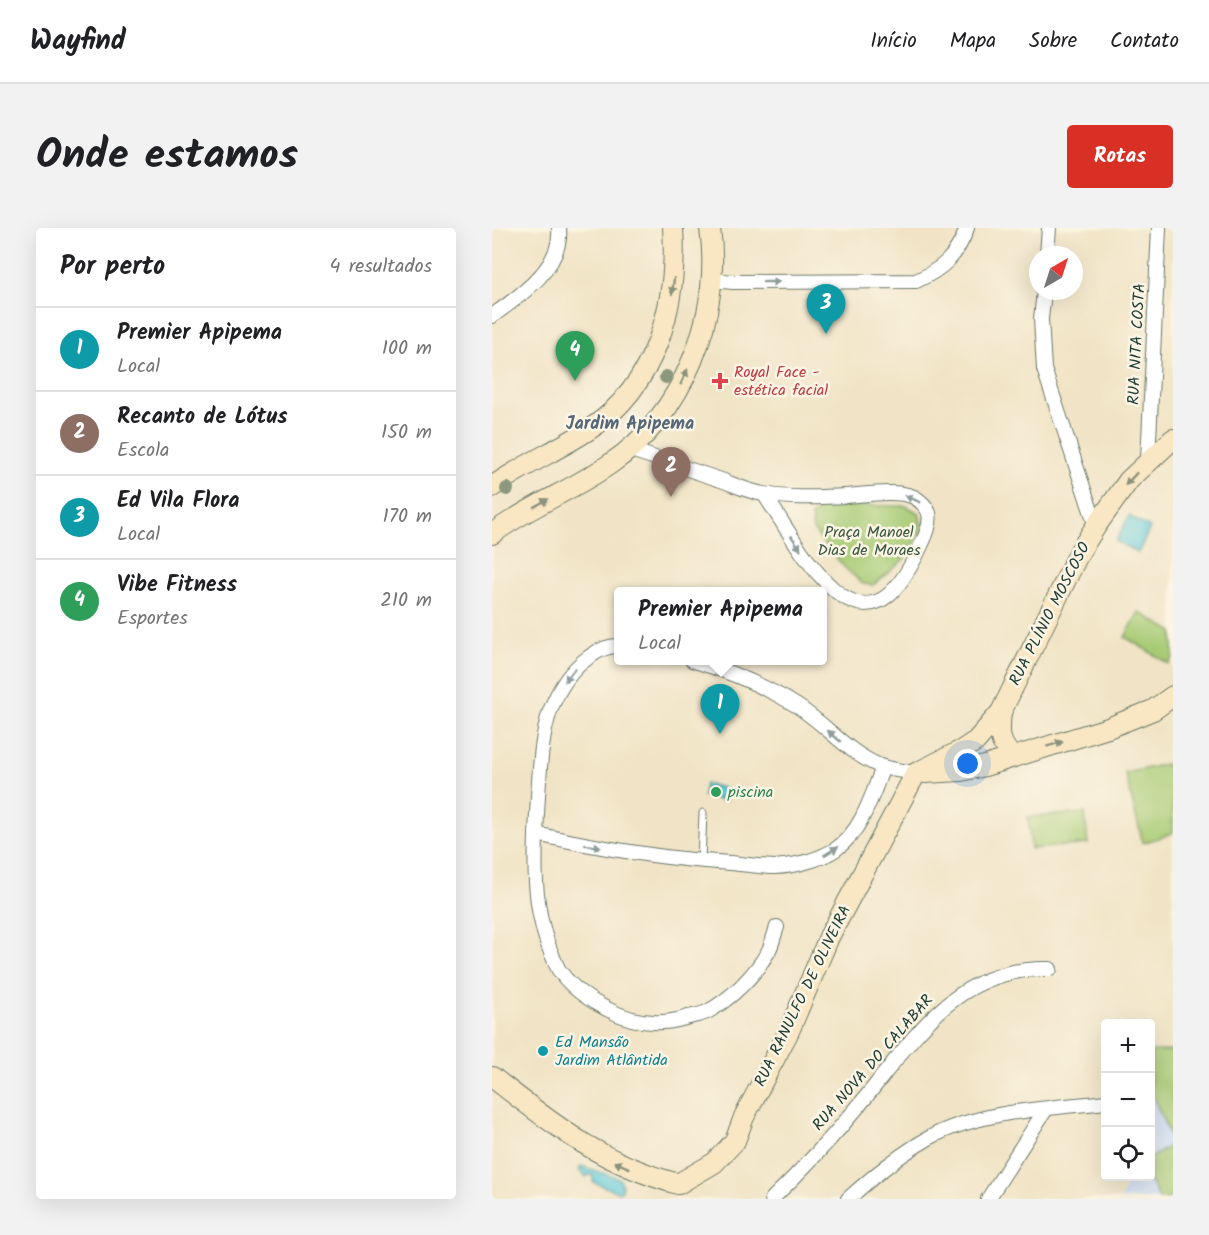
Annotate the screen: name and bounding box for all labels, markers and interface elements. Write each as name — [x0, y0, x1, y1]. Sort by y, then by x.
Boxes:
text: Wayfind — [30, 19, 126, 64]
text: Início — [870, 25, 917, 58]
text: Mapa — [950, 25, 996, 58]
text: Sobre — [1029, 25, 1077, 58]
text: Contato — [1110, 25, 1179, 58]
text: Onde estamos — [36, 123, 298, 190]
button: Rotas — [1067, 125, 1173, 188]
text: Por perto — [60, 246, 165, 288]
north arrow — [1029, 246, 1083, 300]
text: 4 resultados — [330, 251, 432, 283]
one-way arrow — [668, 277, 677, 296]
one-way arrow — [761, 277, 780, 286]
street label: RUA NITA COSTA — [1121, 282, 1153, 405]
pin: 3 — [806, 285, 846, 334]
text: Premier Apipema — [117, 316, 282, 351]
pin: 4 — [556, 332, 595, 381]
text: 1 — [76, 333, 83, 365]
text: 100 m — [382, 333, 432, 365]
text: Local — [117, 351, 160, 383]
place label: Royal Face - estética facial — [734, 360, 828, 403]
one-way arrow — [680, 368, 689, 386]
marker: Royal Face - estética facial — [711, 372, 729, 390]
text: Recanto de Lótus — [117, 400, 287, 435]
district label: Jardim Apipema — [566, 410, 694, 439]
text: 2 — [74, 417, 85, 449]
text: 150 m — [381, 417, 432, 449]
text: Escola — [117, 435, 169, 467]
pin: 2 — [652, 448, 690, 497]
one-way arrow — [1124, 472, 1138, 486]
text: Ed Vila Flora — [117, 484, 239, 519]
one-way arrow — [904, 494, 922, 504]
one-way arrow — [533, 498, 550, 508]
text: 3 — [74, 501, 85, 533]
text: 170 m — [383, 501, 432, 533]
text: Local — [117, 519, 160, 551]
park label: Praça Manoel Dias de Moraes — [817, 520, 921, 563]
one-way arrow — [790, 534, 802, 550]
street label: RUA PLÍNIO MOSCOSO — [1003, 538, 1097, 690]
text: Vibe Fitness — [117, 568, 237, 603]
text: 4 — [74, 585, 85, 617]
text: 210 m — [380, 585, 432, 617]
popup — [614, 587, 827, 665]
text: Premier Apipema — [638, 593, 803, 628]
text: Esportes — [117, 603, 188, 635]
text: Local — [638, 628, 681, 660]
one-way arrow — [563, 667, 576, 683]
pin: 1 — [700, 684, 740, 734]
one-way arrow — [827, 730, 842, 743]
one-way arrow — [1046, 739, 1064, 748]
your location — [953, 749, 982, 778]
place label: piscina — [727, 780, 773, 805]
marker: piscina — [709, 785, 723, 799]
one-way arrow — [584, 841, 603, 850]
one-way arrow — [823, 846, 839, 857]
street label: RUA RANULFO DE OLIVEIRA — [748, 901, 858, 1091]
street label: RUA NOVA DO CALABAR — [807, 989, 939, 1137]
map controls — [1101, 1019, 1155, 1181]
button: + — [1101, 1019, 1155, 1073]
place label: Ed Mansão Jardim Atlântida — [555, 1030, 668, 1073]
marker: Ed Mansão Jardim Atlântida — [536, 1044, 550, 1058]
button: − — [1101, 1073, 1155, 1127]
button: locate — [1101, 1127, 1155, 1181]
one-way arrow — [613, 1160, 631, 1170]

